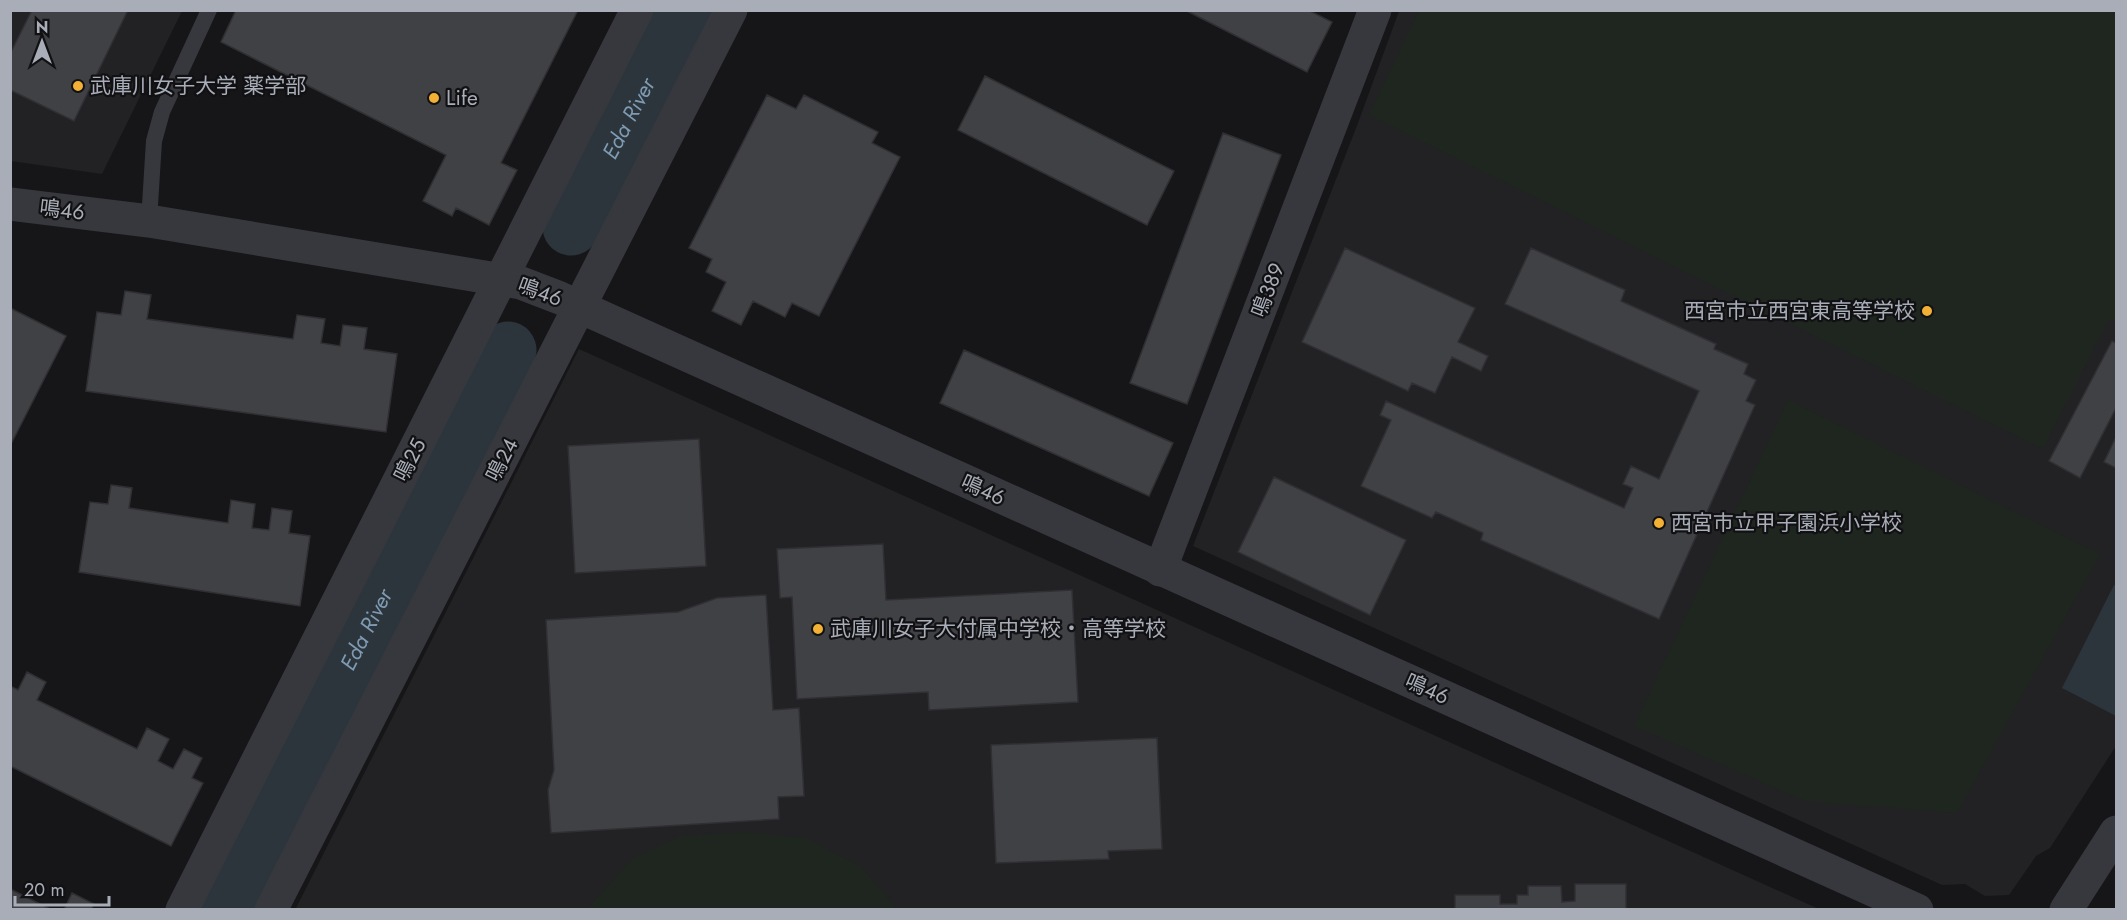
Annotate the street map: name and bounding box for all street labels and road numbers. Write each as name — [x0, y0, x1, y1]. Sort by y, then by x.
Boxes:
street label: 鳴46 — [38, 192, 86, 228]
street label: 鳴389 — [1244, 258, 1292, 322]
street label: 鳴46 — [514, 270, 566, 314]
street label: 鳴25 — [386, 433, 434, 487]
street label: 鳴24 — [478, 433, 526, 487]
street label: 鳴46 — [956, 467, 1010, 513]
street label: 鳴46 — [1400, 666, 1454, 712]

